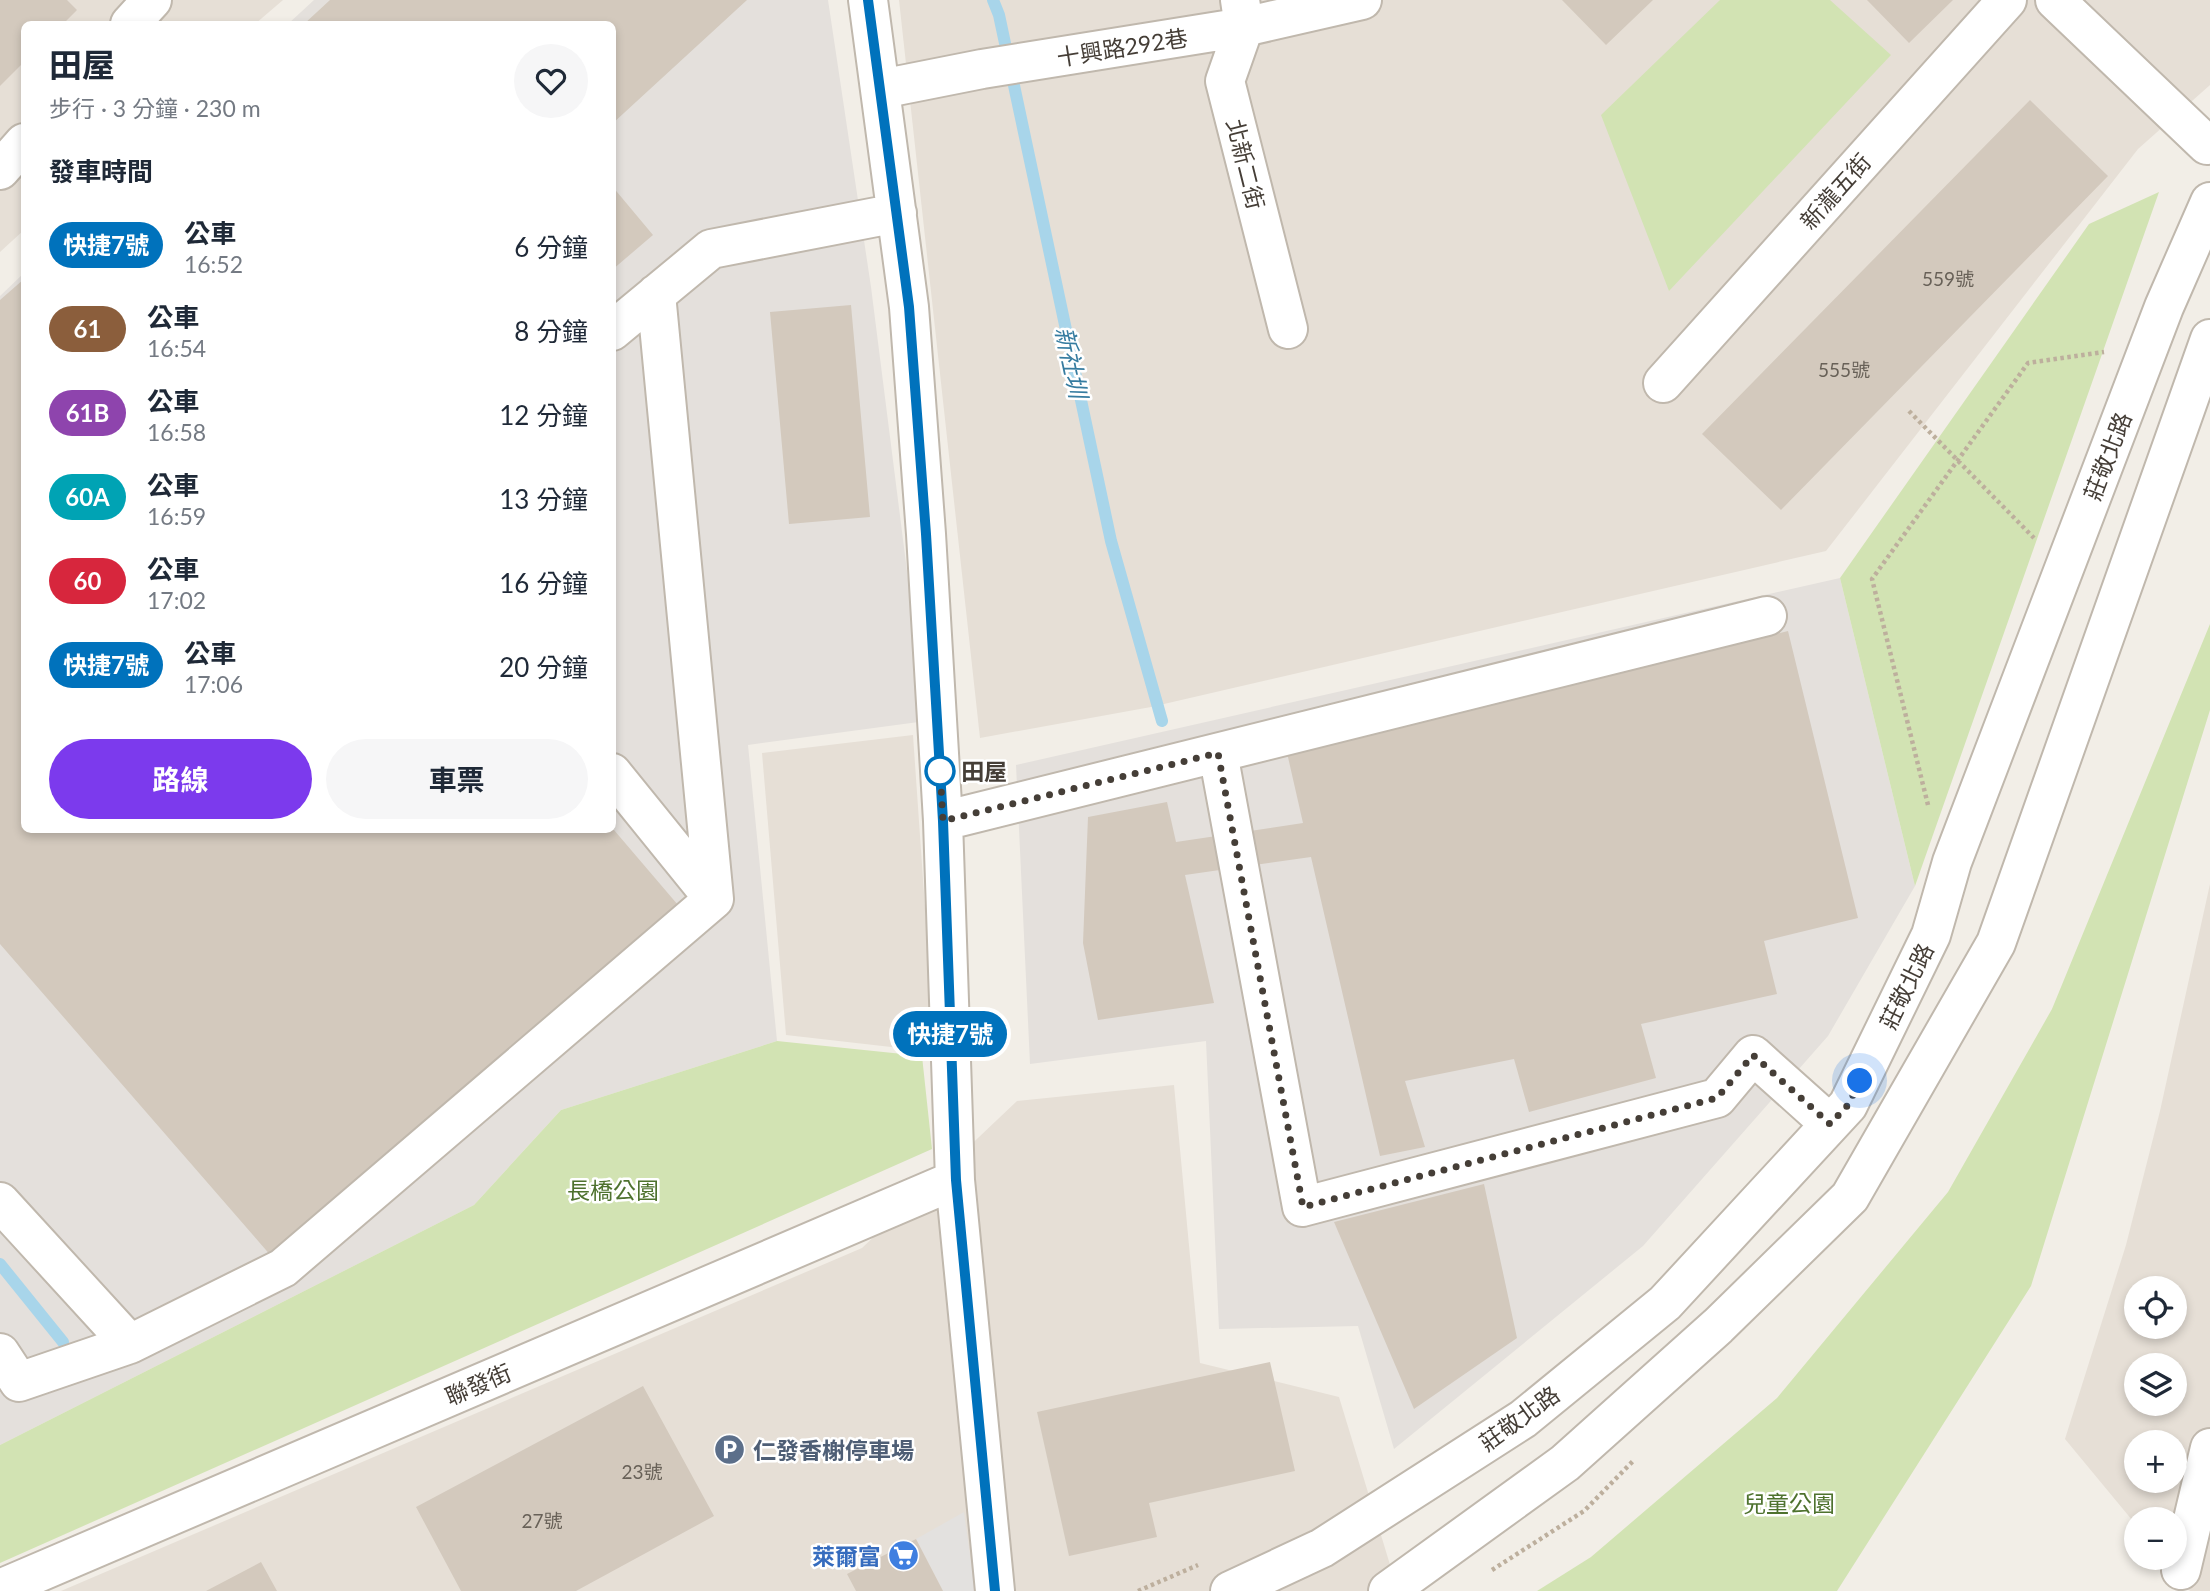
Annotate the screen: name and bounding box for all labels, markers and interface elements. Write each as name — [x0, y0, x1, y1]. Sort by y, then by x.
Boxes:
street label: 十興路292巷 — [1055, 23, 1189, 71]
text: 田屋 — [49, 44, 115, 84]
button: heart — [514, 44, 588, 118]
text: 步行 · 3 分鐘 · 230 m — [49, 94, 261, 122]
street label: 北新二街 — [1221, 116, 1271, 212]
street label: 新瀧五街 — [1794, 147, 1876, 235]
text: 發車時間 — [49, 155, 153, 187]
text: 公車 — [184, 217, 236, 249]
text: 快捷7號 — [63, 230, 149, 259]
text: 6 分鐘 — [514, 231, 588, 263]
text: 16:52 — [184, 250, 243, 278]
house number: 559號 — [1922, 267, 1974, 290]
text: 公車 — [147, 301, 199, 333]
text: 61 — [74, 314, 101, 343]
text: 8 分鐘 — [514, 315, 588, 347]
water label: 新社圳 — [1050, 324, 1094, 403]
text: 16:54 — [147, 334, 206, 362]
house number: 555號 — [1818, 358, 1870, 381]
text: 公車 — [147, 385, 199, 417]
text: 61B — [66, 398, 109, 427]
text: 12 分鐘 — [499, 399, 588, 431]
street label: 莊敬北路 — [2077, 408, 2137, 504]
text: 16:58 — [147, 418, 206, 446]
text: 公車 — [147, 469, 199, 501]
text: 60A — [65, 482, 110, 511]
text: 13 分鐘 — [499, 483, 588, 515]
text: 16:59 — [147, 502, 206, 530]
text: 公車 — [147, 553, 199, 585]
text: 60 — [74, 566, 101, 595]
text: 16 分鐘 — [499, 567, 588, 599]
text: 17:02 — [147, 586, 206, 614]
text: 公車 — [184, 637, 236, 669]
text: 快捷7號 — [63, 650, 149, 679]
text: 20 分鐘 — [499, 651, 588, 683]
text: 17:06 — [184, 670, 243, 698]
button: 路線 — [49, 739, 312, 819]
button: 車票 — [326, 739, 588, 819]
marker: 田屋 — [925, 756, 955, 786]
place label: 田屋 — [961, 757, 1007, 785]
street label: 莊敬北路 — [1873, 939, 1939, 1033]
line badge: 快捷7號 — [901, 1011, 999, 1057]
text: 快捷7號 — [907, 1019, 993, 1048]
your location — [1842, 1063, 1877, 1098]
park label: 長橋公園 — [567, 1176, 659, 1204]
map controls — [2124, 1276, 2187, 1570]
button: locate — [2124, 1276, 2187, 1339]
button: layers — [2124, 1353, 2187, 1416]
street label: 聯發街 — [441, 1358, 515, 1410]
street label: 莊敬北路 — [1474, 1380, 1564, 1456]
button: + — [2124, 1430, 2187, 1493]
parking icon: 仁發香榭停車場 — [713, 1433, 747, 1467]
place label: 仁發香榭停車場 — [753, 1436, 914, 1464]
house number: 23號 — [621, 1460, 663, 1483]
park label: 兒童公園 — [1743, 1489, 1835, 1517]
button: − — [2124, 1507, 2187, 1570]
house number: 27號 — [521, 1509, 563, 1532]
supermarket icon: 萊爾富 — [887, 1539, 921, 1573]
place label: 萊爾富 — [812, 1542, 881, 1570]

